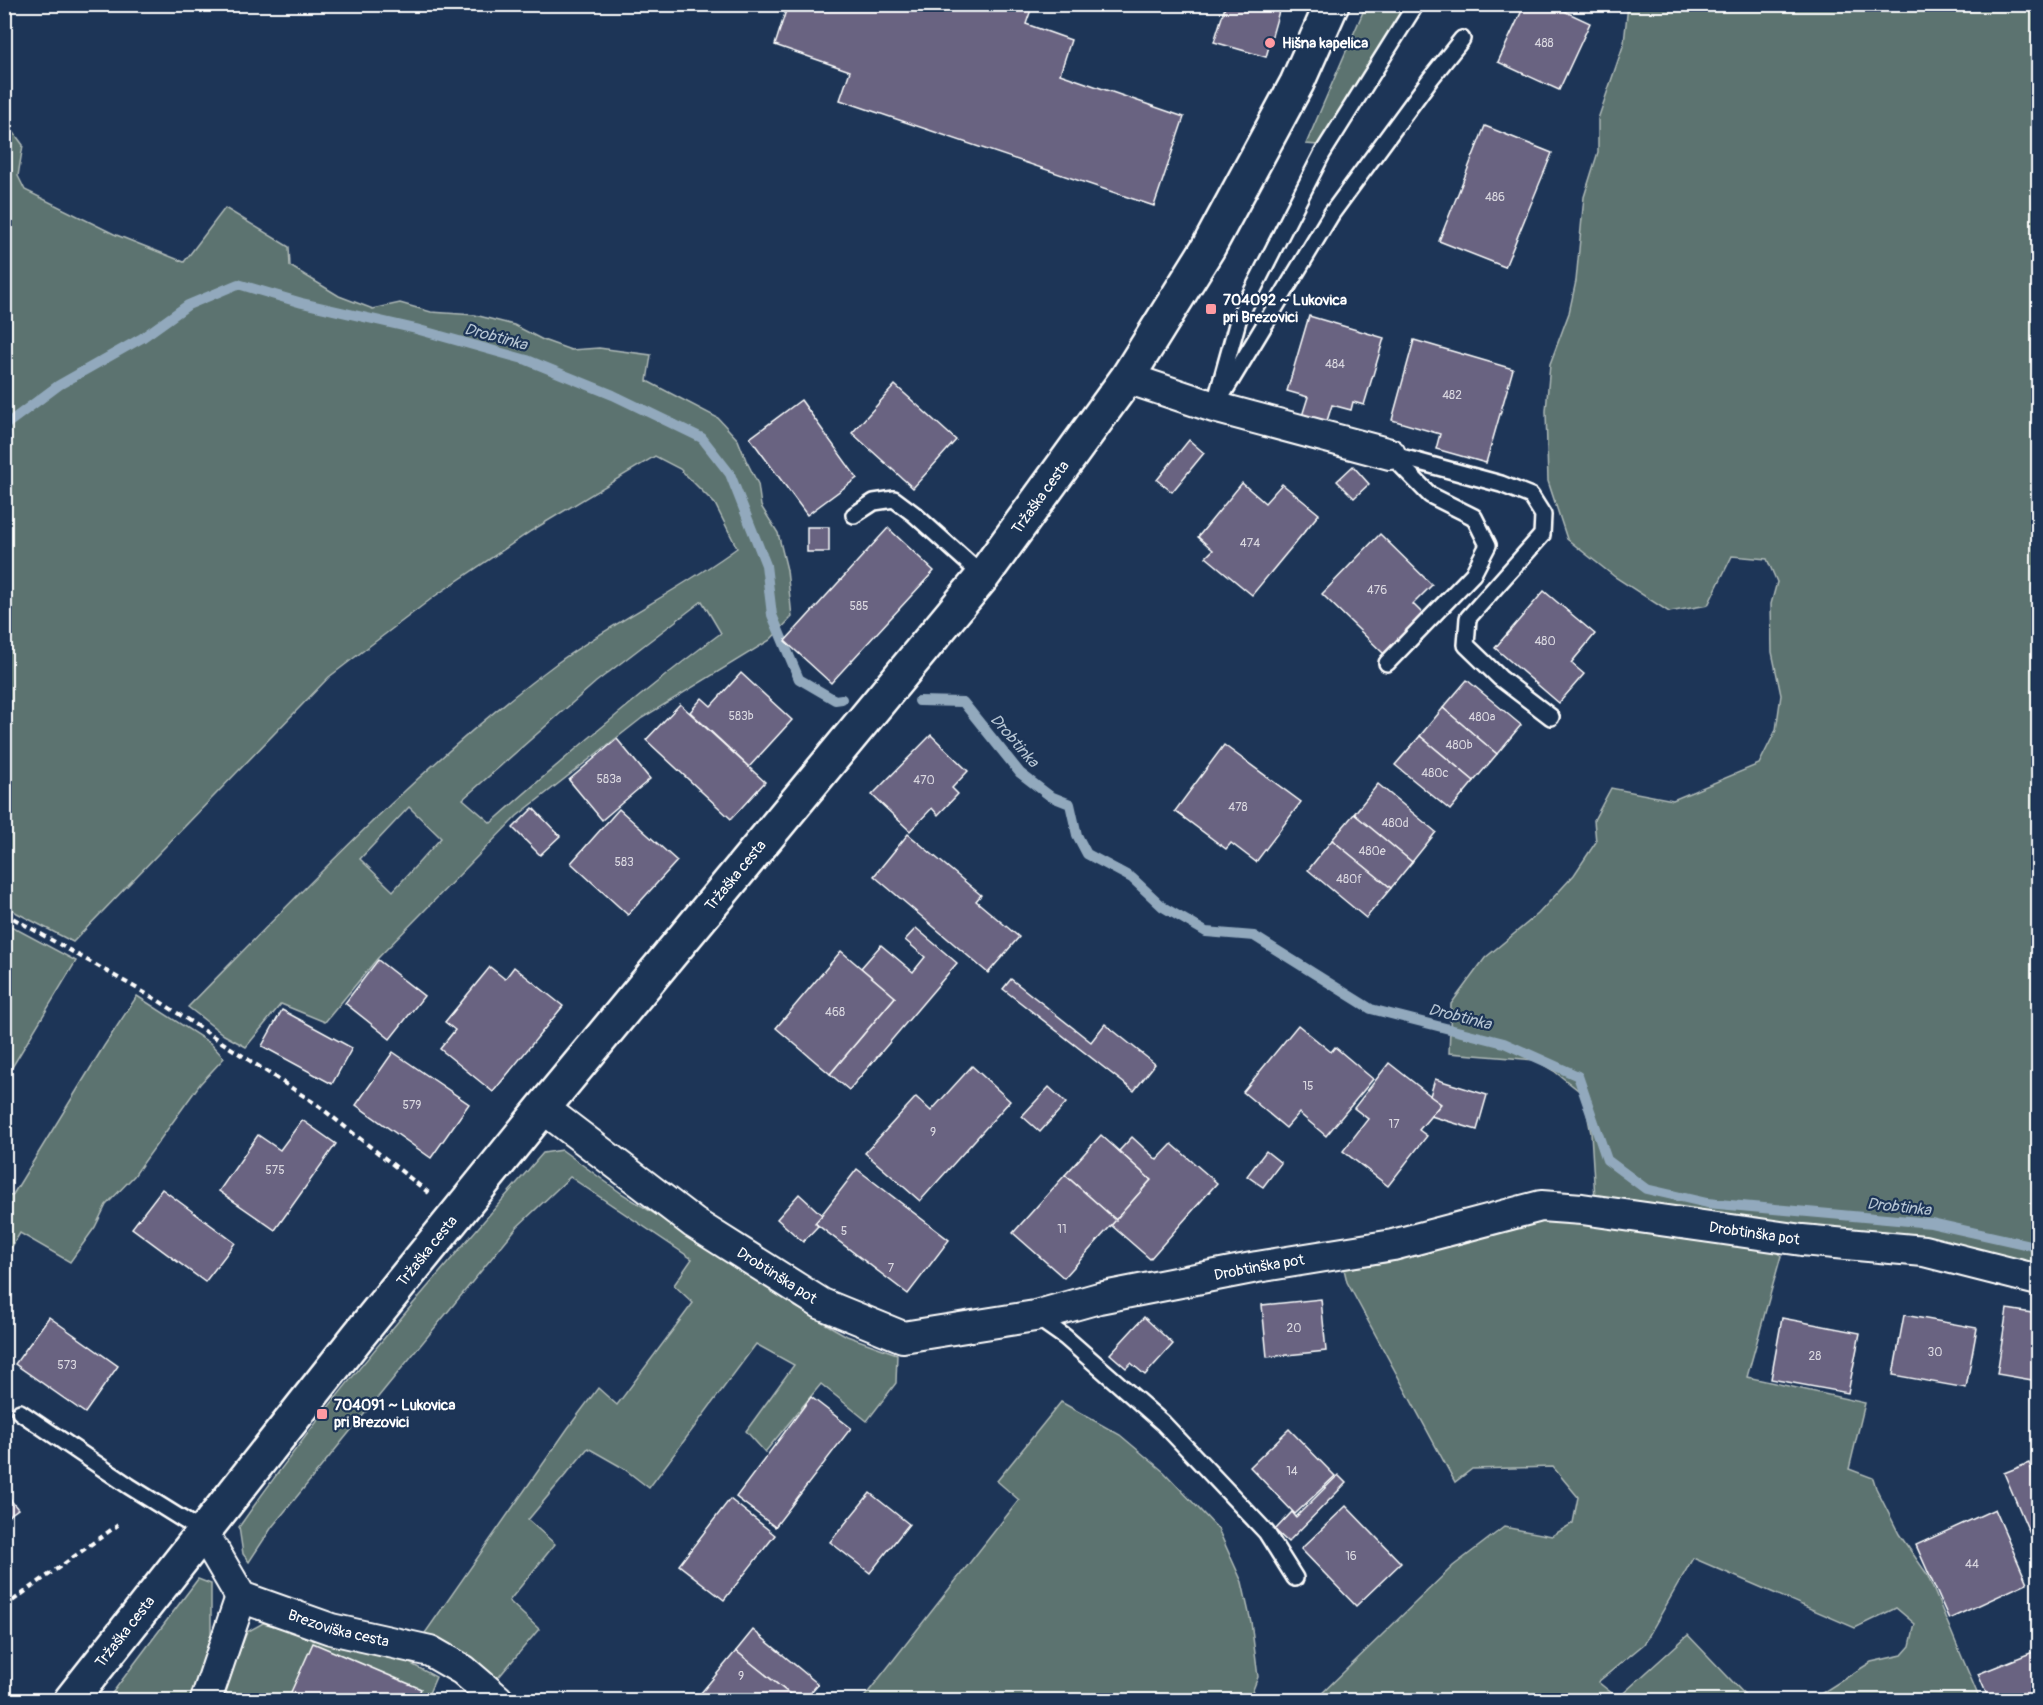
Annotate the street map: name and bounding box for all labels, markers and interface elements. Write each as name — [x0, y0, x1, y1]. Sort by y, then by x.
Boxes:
place label: Hišna kapelica — [1282, 34, 1368, 53]
marker: Hišna kapelica — [1263, 36, 1277, 50]
house number: 488 — [1534, 36, 1554, 51]
house number: 486 — [1485, 190, 1505, 205]
place label: 704092 ~ Lukovica pri Brezovici — [1223, 291, 1347, 327]
marker: 704092 ~ Lukovica pri Brezovici — [1204, 302, 1218, 316]
water label: Drobtinka — [462, 319, 531, 355]
house number: 484 — [1325, 357, 1345, 372]
house number: 482 — [1442, 388, 1462, 403]
street label: Tržaška cesta — [1008, 457, 1074, 538]
house number: 474 — [1240, 536, 1260, 551]
house number: 476 — [1367, 583, 1387, 598]
house number: 585 — [849, 599, 869, 614]
house number: 480 — [1534, 634, 1556, 649]
house number: 583b — [728, 709, 754, 724]
water label: Drobtinka — [986, 710, 1044, 773]
house number: 480a — [1469, 710, 1496, 725]
house number: 480b — [1445, 738, 1473, 753]
house number: 480c — [1421, 766, 1449, 781]
house number: 583a — [597, 772, 622, 787]
house number: 470 — [913, 773, 935, 788]
house number: 478 — [1228, 800, 1248, 815]
house number: 480d — [1381, 816, 1409, 831]
street label: Tržaška cesta — [701, 836, 771, 915]
house number: 480e — [1358, 844, 1386, 859]
house number: 583 — [614, 855, 634, 870]
house number: 480f — [1336, 872, 1362, 887]
water label: Drobtinka — [1426, 1000, 1495, 1035]
house number: 468 — [825, 1005, 845, 1020]
house number: 15 — [1302, 1079, 1314, 1094]
house number: 579 — [402, 1098, 422, 1113]
house number: 17 — [1388, 1117, 1400, 1132]
house number: 9 — [930, 1125, 936, 1140]
house number: 575 — [265, 1163, 285, 1178]
water label: Drobtinka — [1866, 1194, 1933, 1220]
street label: Tržaška cesta — [393, 1212, 462, 1291]
street label: Drobtinška pot — [1708, 1218, 1802, 1250]
house number: 11 — [1057, 1222, 1067, 1237]
house number: 5 — [841, 1224, 847, 1239]
street label: Drobtinška pot — [733, 1243, 821, 1309]
street label: Drobtinška pot — [1212, 1250, 1307, 1285]
house number: 7 — [888, 1261, 895, 1276]
house number: 20 — [1287, 1321, 1301, 1336]
house number: 30 — [1928, 1345, 1942, 1360]
house number: 28 — [1809, 1349, 1821, 1364]
house number: 573 — [57, 1358, 77, 1373]
place label: 704091 ~ Lukovica pri Brezovici — [334, 1396, 455, 1432]
marker: 704091 ~ Lukovica pri Brezovici — [315, 1407, 329, 1421]
house number: 14 — [1286, 1464, 1298, 1479]
house number: 16 — [1345, 1549, 1357, 1564]
house number: 44 — [1965, 1557, 1979, 1572]
street label: Tržaška cesta — [91, 1592, 159, 1672]
street label: Brezoviška cesta — [285, 1605, 391, 1652]
house number: 9 — [738, 1669, 744, 1684]

